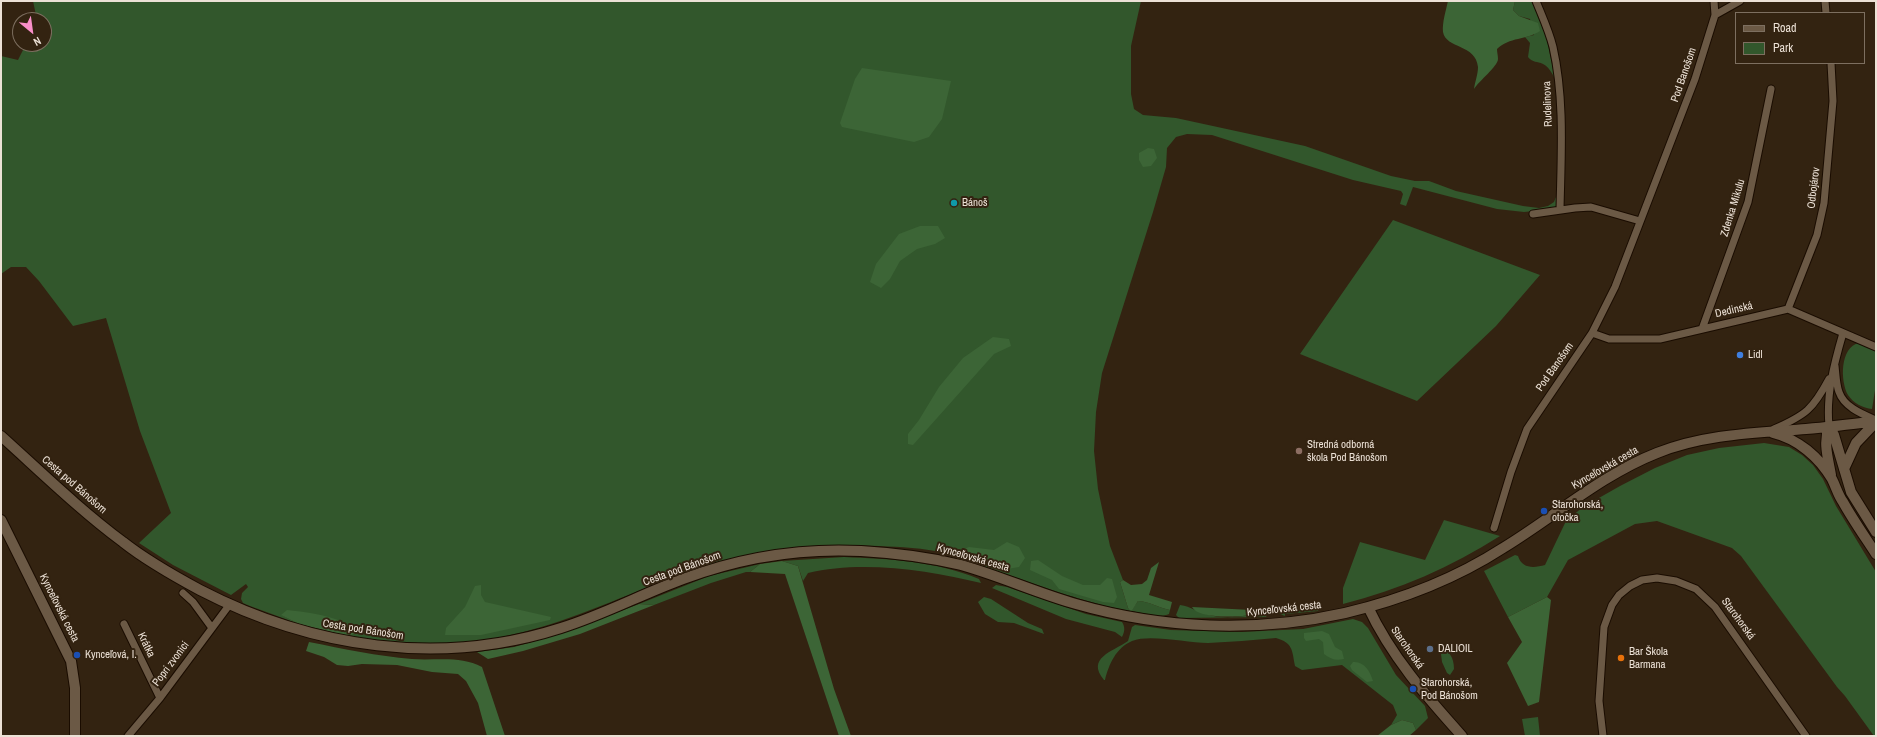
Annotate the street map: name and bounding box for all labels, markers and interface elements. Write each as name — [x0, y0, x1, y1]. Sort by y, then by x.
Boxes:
north arrow — [12, 12, 52, 52]
legend — [1735, 12, 1865, 64]
text: Road — [1773, 20, 1797, 36]
text: N — [31, 34, 44, 49]
text: Park — [1773, 40, 1793, 56]
street label: Pod Banošom — [1669, 46, 1699, 104]
street label: Rudelinova — [1541, 81, 1555, 127]
street label: Odbojárov — [1805, 167, 1823, 209]
street label: Zdenka Mikulu — [1718, 178, 1748, 238]
place label: Bánoš — [962, 196, 988, 210]
marker: Bánoš — [949, 198, 959, 208]
street label: Dedinská — [1714, 299, 1754, 321]
street label: Pod Banošom — [1533, 340, 1577, 394]
place label: Lidl — [1748, 348, 1763, 362]
marker: Lidl — [1735, 350, 1745, 360]
place label: Stredná odborná škola Pod Bánošom — [1307, 438, 1387, 464]
street label: Kynceľovská cesta — [1569, 444, 1641, 492]
marker: Stredná odborná škola Pod Bánošom — [1294, 446, 1304, 456]
street label: Cesta pod Bánošom — [39, 453, 109, 517]
place label: Starohorská, otočka — [1552, 498, 1603, 524]
marker: Starohorská, otočka — [1539, 506, 1549, 516]
street label: Kynceľovská cesta — [935, 541, 1011, 575]
street label: Cesta pod Bánošom — [641, 549, 723, 589]
street label: Kynceľovská cesta — [36, 572, 82, 644]
street label: Starohorská — [1718, 595, 1758, 643]
street label: Kynceľovská cesta — [1246, 599, 1322, 619]
street label: Cesta pod Bánošom — [322, 617, 404, 643]
street label: Starohorská — [1388, 624, 1426, 672]
street label: Krátka — [134, 630, 158, 660]
street label: Popri zvonici — [150, 639, 192, 689]
place label: DALIOIL — [1438, 642, 1473, 656]
marker: DALIOIL — [1425, 644, 1435, 654]
place label: Bar Škola Barmana — [1629, 645, 1668, 671]
place label: Kynceľová, I. — [85, 648, 137, 662]
marker: Kynceľová, I. — [72, 650, 82, 660]
marker: Bar Škola Barmana — [1616, 653, 1626, 663]
place label: Starohorská, Pod Bánošom — [1421, 676, 1478, 702]
marker: Starohorská, Pod Bánošom — [1408, 684, 1418, 694]

